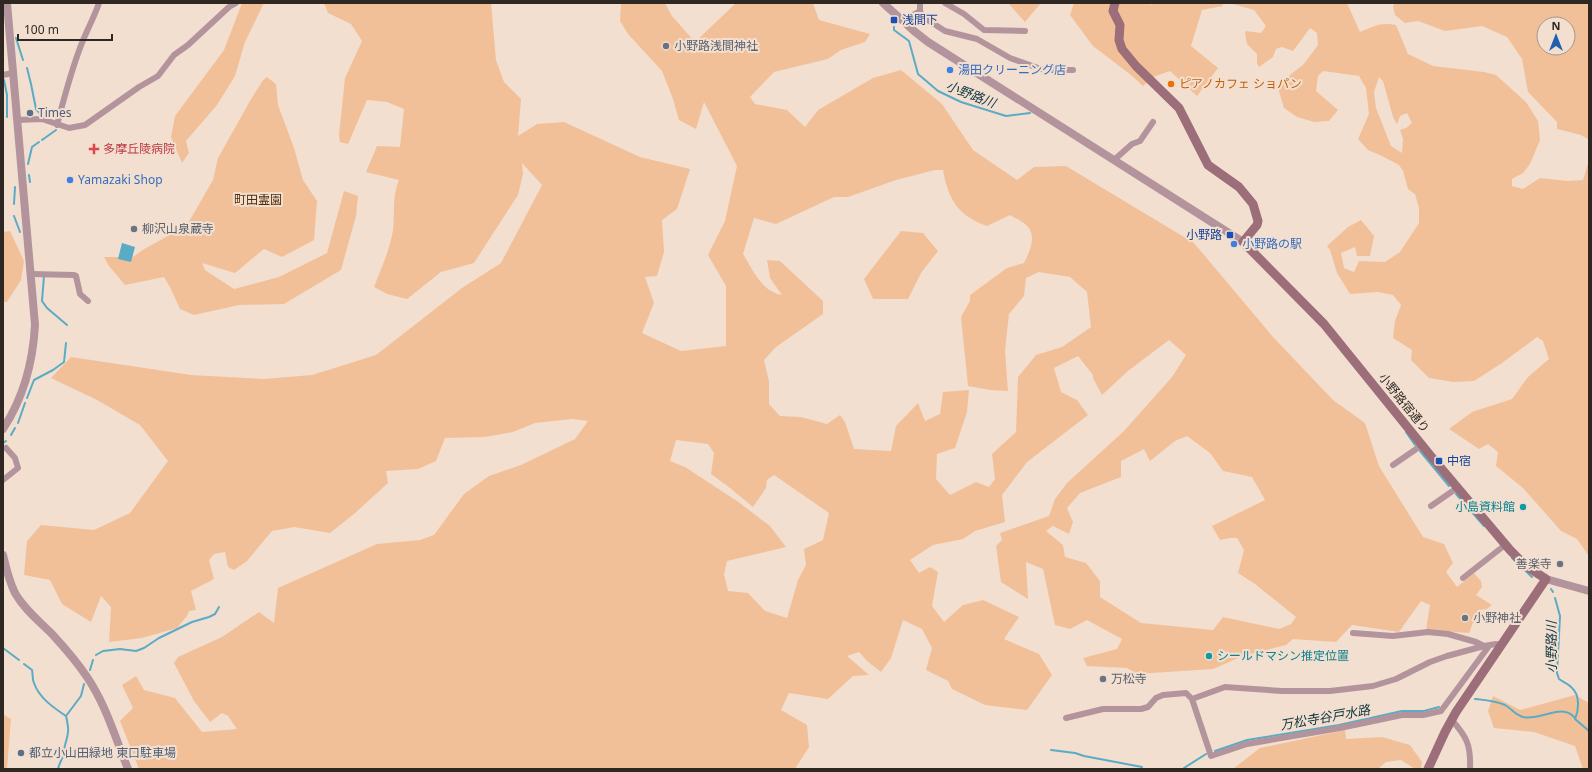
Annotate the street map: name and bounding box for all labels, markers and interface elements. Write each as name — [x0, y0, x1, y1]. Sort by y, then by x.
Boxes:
place label: 浅間下 — [902, 11, 938, 28]
marker: 浅間下 — [889, 15, 899, 25]
scale bar — [18, 16, 112, 42]
north arrow — [1536, 16, 1576, 56]
text: N — [1552, 18, 1560, 33]
text: 100 m — [24, 21, 59, 38]
place label: 小野路浅間神社 — [674, 37, 758, 54]
marker: 小野路浅間神社 — [661, 41, 671, 51]
place label: 湯田クリーニング店 — [958, 61, 1066, 78]
marker: 湯田クリーニング店 — [945, 65, 955, 75]
place label: ピアノカフェ ショパン — [1179, 75, 1302, 92]
water label: 小野路川 — [943, 76, 1000, 112]
marker: ピアノカフェ ショパン — [1166, 79, 1176, 89]
place label: Times — [38, 104, 72, 121]
marker: Times — [25, 108, 35, 118]
place label: 多摩丘陵病院 — [103, 140, 175, 157]
marker: 多摩丘陵病院 — [88, 143, 100, 155]
place label: Yamazaki Shop — [78, 171, 163, 188]
marker: Yamazaki Shop — [65, 175, 75, 185]
park label: 町田霊園 — [234, 191, 282, 208]
place label: 柳沢山泉蔵寺 — [142, 220, 214, 237]
marker: 柳沢山泉蔵寺 — [129, 224, 139, 234]
place label: 小野路 — [1186, 226, 1222, 243]
marker: 小野路 — [1225, 230, 1235, 240]
place label: 小野路の駅 — [1242, 235, 1302, 252]
marker: 小野路の駅 — [1229, 239, 1239, 249]
street label: 小野路宿通り — [1375, 369, 1434, 436]
place label: 中宿 — [1447, 452, 1471, 469]
marker: 中宿 — [1434, 456, 1444, 466]
place label: 小島資料館 — [1455, 498, 1515, 515]
marker: 小島資料館 — [1518, 502, 1528, 512]
place label: 善楽寺 — [1516, 555, 1552, 572]
marker: 善楽寺 — [1555, 559, 1565, 569]
place label: 小野神社 — [1473, 609, 1521, 626]
marker: 小野神社 — [1460, 613, 1470, 623]
water label: 小野路川 — [1542, 619, 1560, 673]
place label: シールドマシン推定位置 — [1217, 647, 1349, 664]
marker: シールドマシン推定位置 — [1204, 651, 1214, 661]
place label: 万松寺 — [1111, 670, 1147, 687]
marker: 万松寺 — [1098, 674, 1108, 684]
water label: 万松寺谷戸水路 — [1279, 700, 1372, 734]
place label: 都立小山田緑地 東口駐車場 — [29, 744, 176, 761]
marker: 都立小山田緑地 東口駐車場 — [16, 748, 26, 758]

